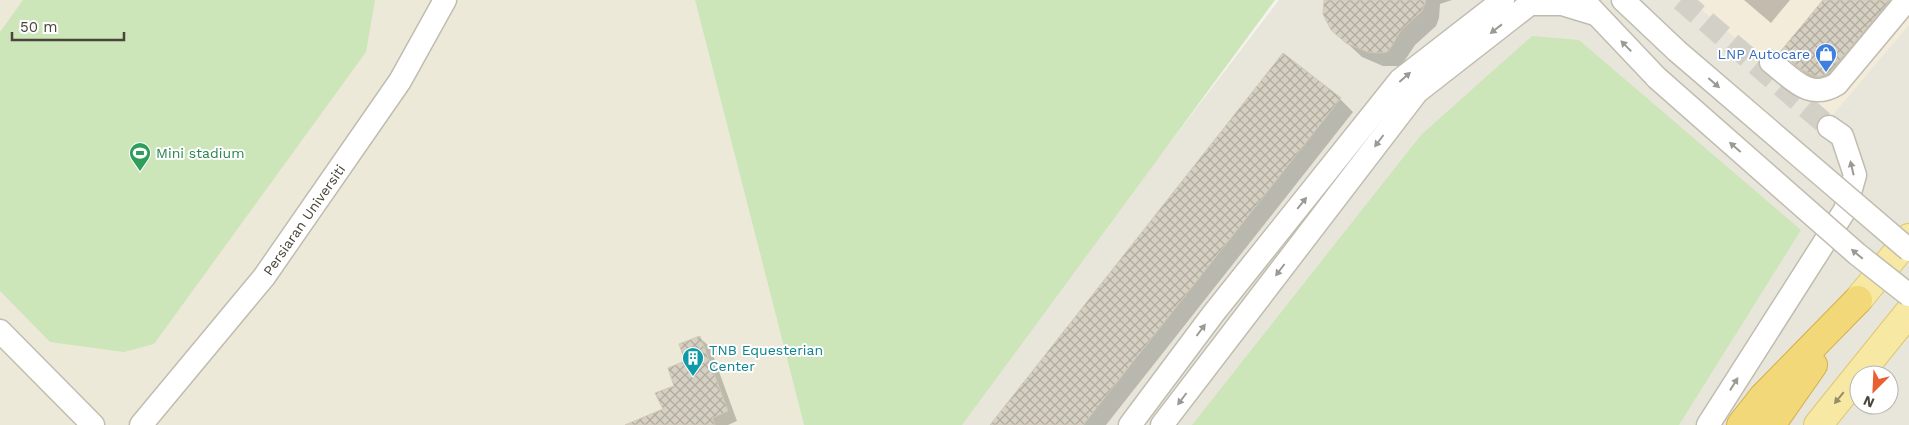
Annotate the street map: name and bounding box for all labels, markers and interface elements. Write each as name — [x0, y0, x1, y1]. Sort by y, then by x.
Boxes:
scale bar — [12, 10, 125, 42]
text: 50 m — [20, 18, 57, 36]
one-way arrow — [1490, 24, 1503, 35]
one-way arrow — [1620, 40, 1632, 52]
shop icon: LNP Autocare — [1814, 42, 1838, 73]
place label: LNP Autocare — [1718, 46, 1810, 62]
one-way arrow — [1398, 71, 1411, 82]
one-way arrow — [1708, 77, 1720, 89]
one-way arrow — [1374, 134, 1384, 147]
sports icon: Mini stadium — [128, 141, 152, 172]
one-way arrow — [1729, 141, 1742, 152]
place label: Mini stadium — [156, 145, 245, 161]
one-way arrow — [1848, 160, 1856, 176]
street label: Persiaran Universiti — [260, 162, 348, 278]
one-way arrow — [1297, 197, 1308, 210]
one-way arrow — [1851, 248, 1864, 259]
one-way arrow — [1275, 263, 1286, 276]
one-way arrow — [1196, 324, 1207, 337]
place label: TNB Equesterian Center — [709, 342, 823, 374]
building icon: TNB Equesterian Center — [681, 346, 705, 377]
north arrow — [1849, 365, 1899, 415]
one-way arrow — [1729, 377, 1738, 390]
one-way arrow — [1834, 391, 1845, 404]
one-way arrow — [1176, 392, 1187, 405]
text: N — [1861, 392, 1877, 411]

